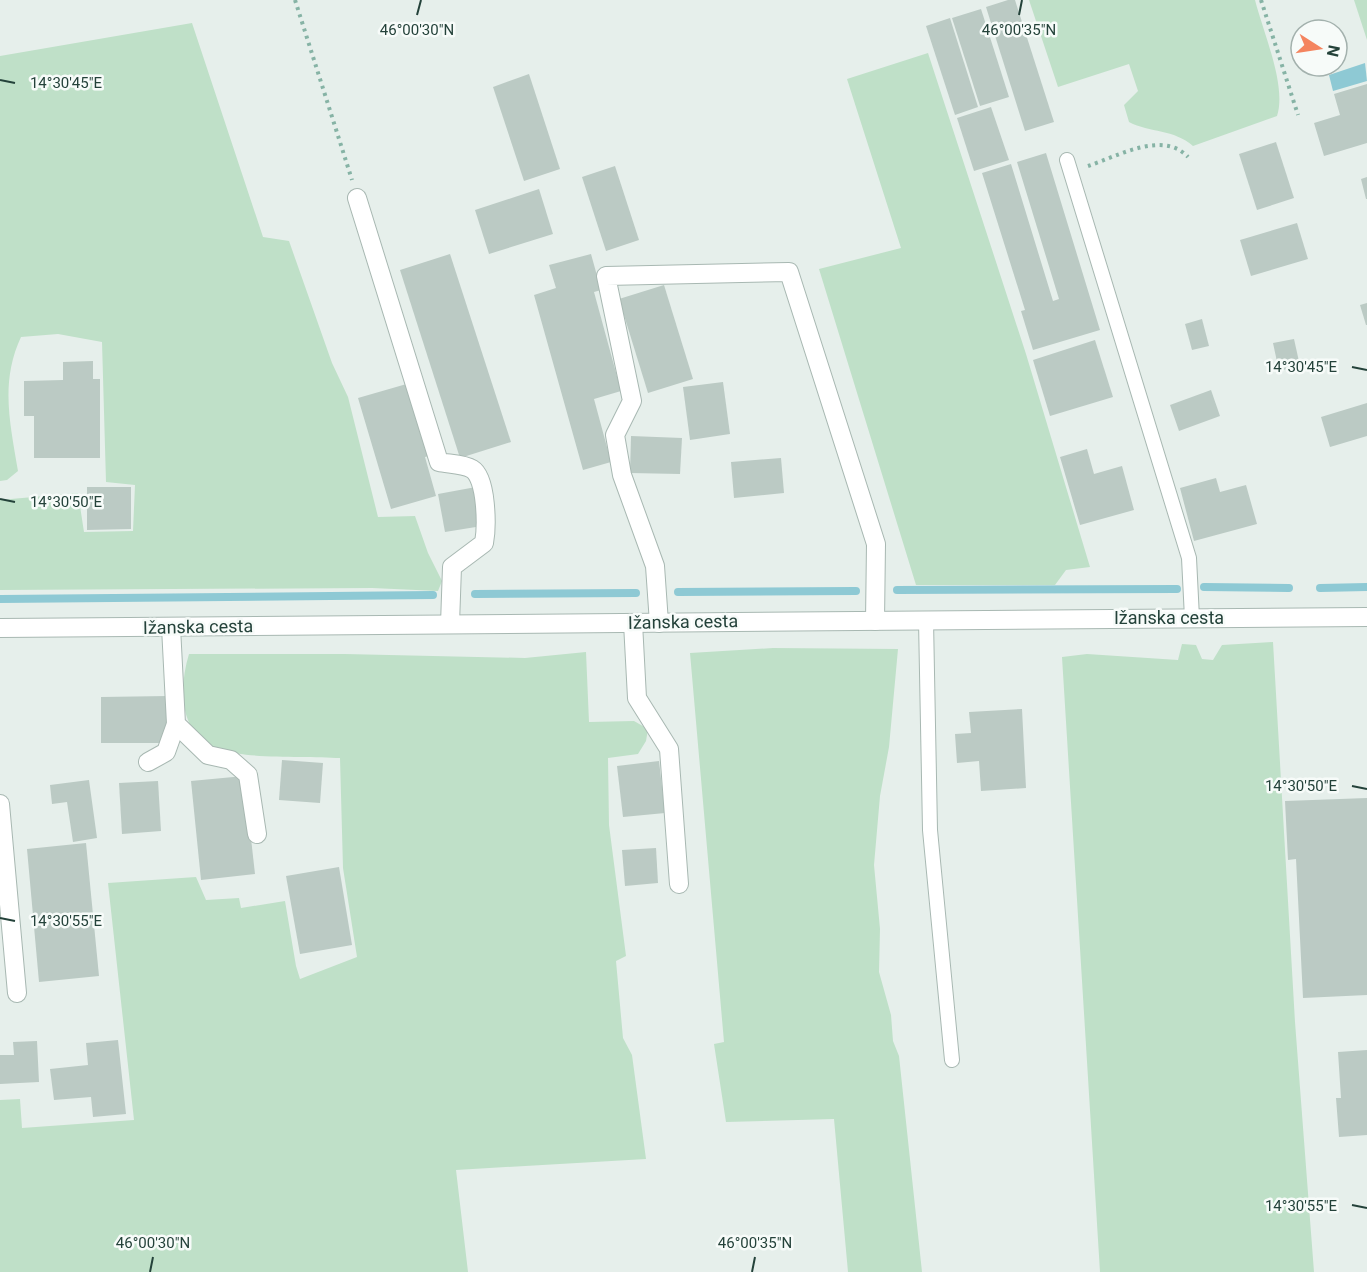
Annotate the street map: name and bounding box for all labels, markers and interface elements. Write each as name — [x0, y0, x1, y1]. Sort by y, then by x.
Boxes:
north arrow — [1289, 18, 1349, 78]
text: 46°00'30"N — [380, 21, 454, 39]
text: 46°00'35"N — [982, 21, 1056, 39]
text: N — [1323, 44, 1344, 59]
text: 14°30'45"E — [30, 74, 103, 92]
text: 14°30'45"E — [1265, 358, 1338, 376]
text: 14°30'50"E — [30, 493, 103, 511]
street label: Ižanska cesta — [1114, 607, 1224, 628]
street label: Ižanska cesta — [628, 610, 738, 633]
street label: Ižanska cesta — [143, 615, 253, 638]
text: 14°30'50"E — [1265, 777, 1338, 795]
text: 14°30'55"E — [30, 912, 103, 930]
text: 14°30'55"E — [1265, 1197, 1338, 1215]
text: 46°00'30"N — [116, 1234, 190, 1252]
text: 46°00'35"N — [718, 1234, 792, 1252]

